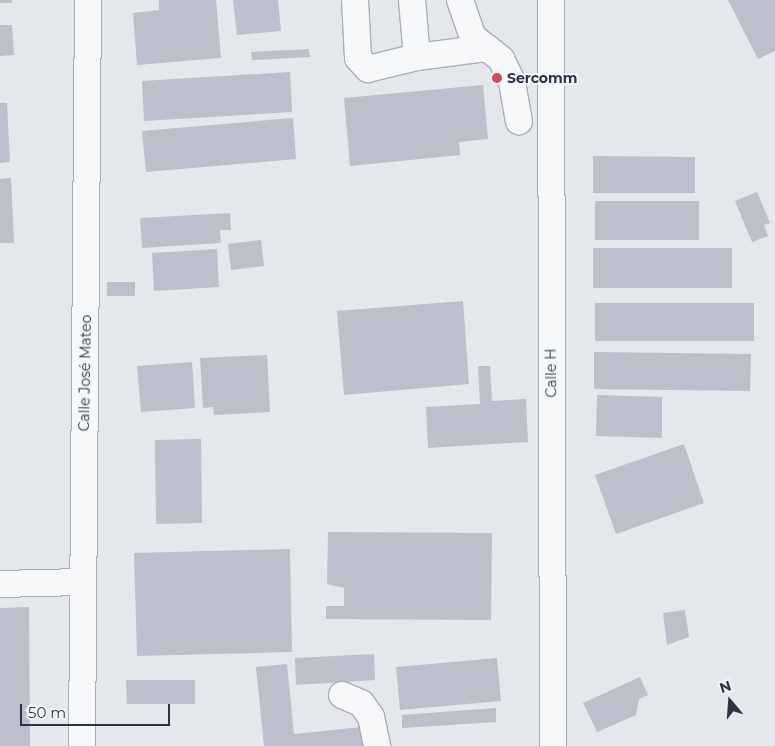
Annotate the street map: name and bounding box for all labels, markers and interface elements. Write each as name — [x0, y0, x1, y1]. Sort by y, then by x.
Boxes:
place label: Sercomm — [507, 70, 577, 86]
marker: Sercomm — [491, 72, 503, 84]
street label: Calle José Mateo — [76, 314, 94, 432]
street label: Calle H — [542, 348, 560, 398]
north arrow — [705, 676, 755, 726]
text: N — [717, 676, 734, 697]
scale bar — [22, 694, 172, 726]
text: 50 m — [28, 703, 66, 722]

